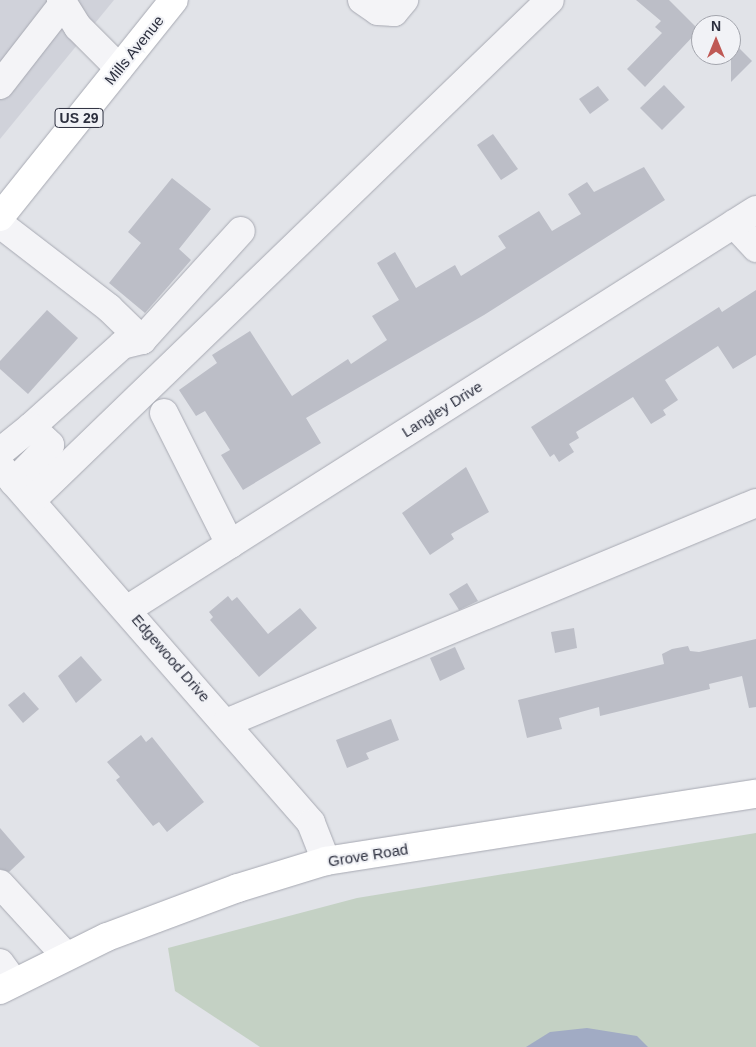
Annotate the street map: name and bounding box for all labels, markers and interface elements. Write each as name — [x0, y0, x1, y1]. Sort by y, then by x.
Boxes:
street label: Mills Avenue — [100, 11, 168, 89]
north arrow — [691, 15, 741, 65]
text: N — [711, 18, 721, 34]
road number: US 29 — [54, 106, 104, 130]
street label: Langley Drive — [398, 377, 486, 441]
street label: Edgewood Drive — [128, 611, 214, 705]
street label: Grove Road — [327, 840, 409, 870]

